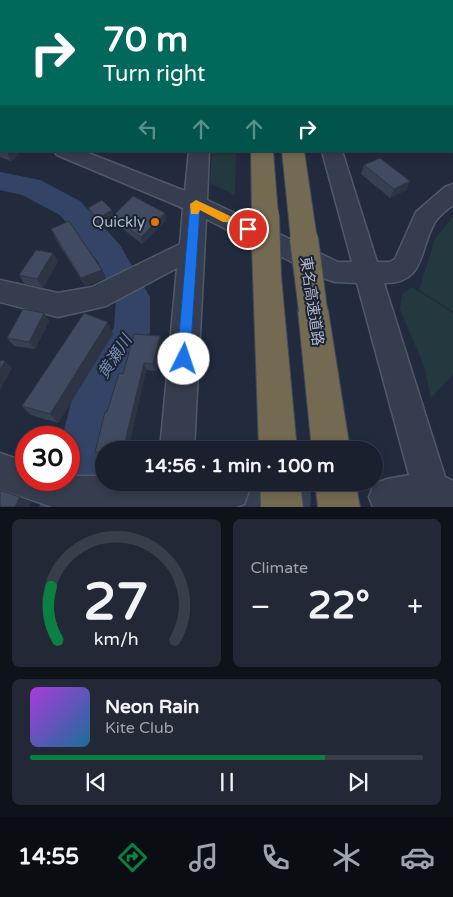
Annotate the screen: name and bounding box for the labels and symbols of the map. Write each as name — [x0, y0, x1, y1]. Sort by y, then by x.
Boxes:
pin — [227, 208, 269, 250]
place label: Quickly — [92, 213, 145, 231]
marker: Quickly — [149, 216, 161, 228]
street label: 東名高速道路 — [297, 255, 327, 347]
water label: 黄瀬川 — [94, 330, 138, 383]
position arrow — [157, 332, 209, 384]
speed limit sign: 30 — [15, 426, 80, 491]

